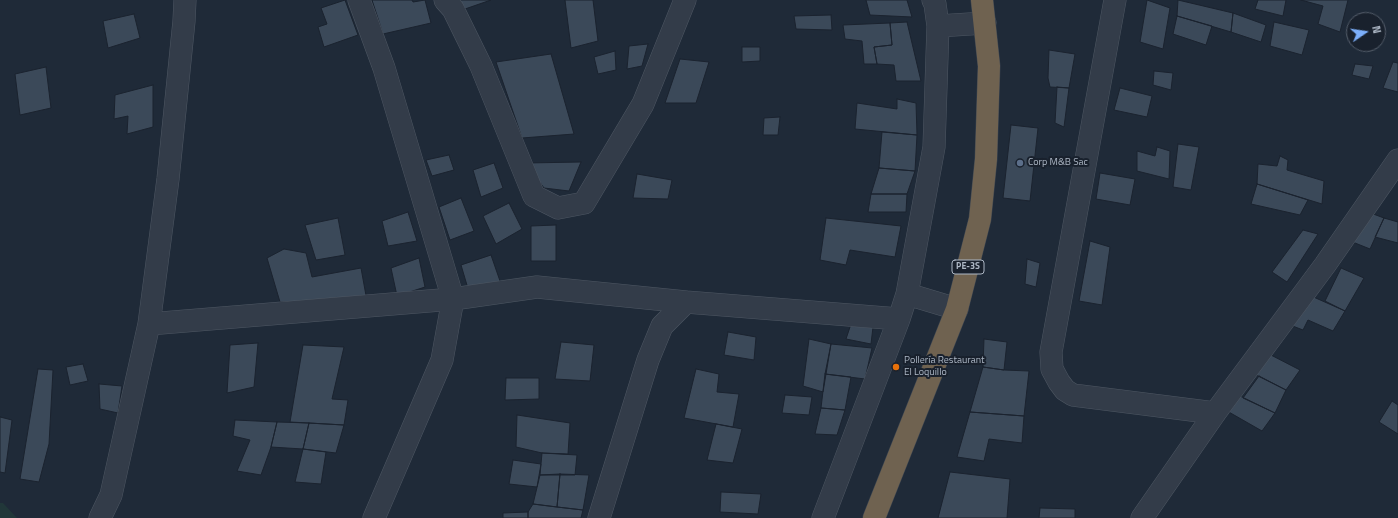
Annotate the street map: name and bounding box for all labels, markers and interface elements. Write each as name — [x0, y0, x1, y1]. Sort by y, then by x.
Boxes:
north arrow — [1346, 12, 1386, 52]
text: N — [1368, 24, 1385, 35]
place label: Corp M&B Sac — [1028, 157, 1088, 169]
marker: Corp M&B Sac — [1015, 158, 1025, 168]
road number: PE-3S — [952, 260, 984, 274]
place label: Pollería Restaurant El Loquillo — [904, 355, 985, 378]
marker: Pollería Restaurant El Loquillo — [891, 362, 901, 372]

